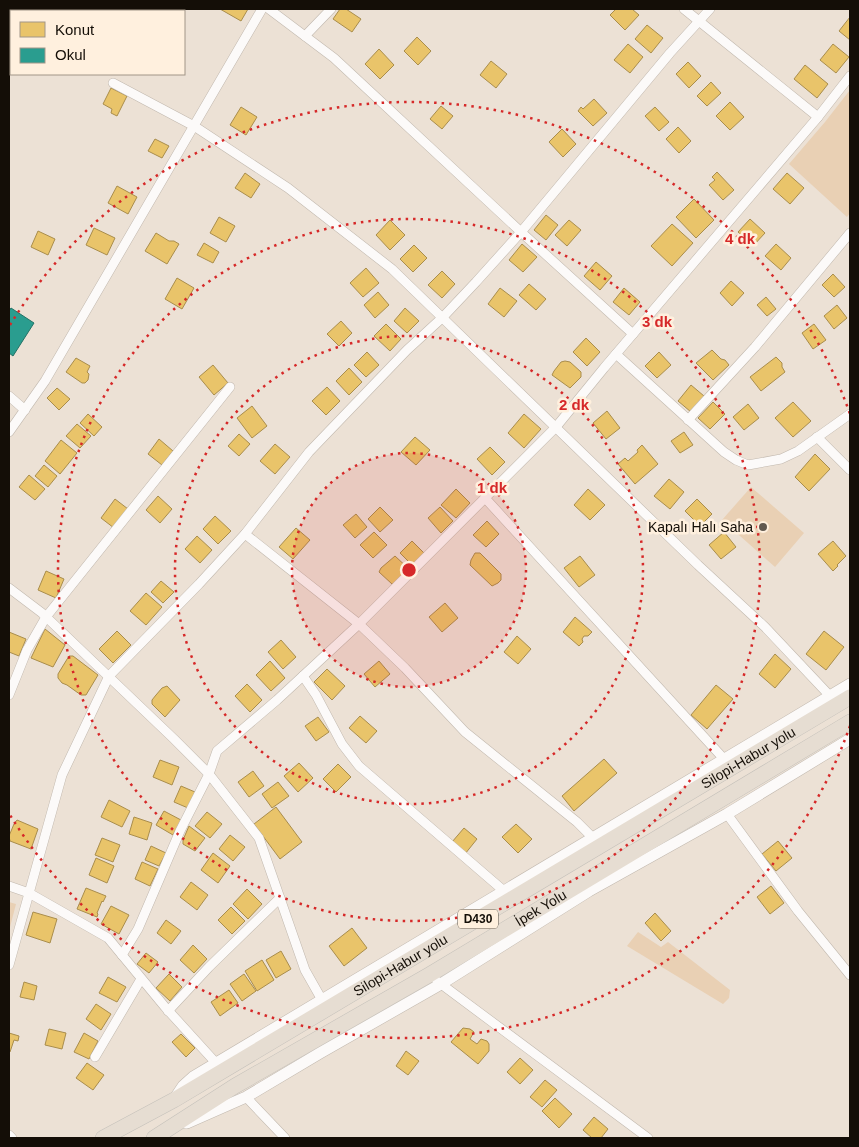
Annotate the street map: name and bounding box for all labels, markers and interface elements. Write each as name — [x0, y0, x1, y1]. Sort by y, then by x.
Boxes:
legend — [10, 10, 185, 75]
text: Konut — [55, 21, 95, 38]
text: Okul — [55, 46, 86, 63]
text: 4 dk — [725, 230, 756, 247]
text: 3 dk — [642, 313, 673, 330]
text: 2 dk — [559, 396, 590, 413]
text: 1 dk — [477, 479, 508, 496]
place label: Kapalı Halı Saha — [648, 519, 753, 535]
marker: Kapalı Halı Saha — [757, 521, 769, 533]
centre of rings — [400, 561, 418, 579]
street label: Silopi-Habur yolu — [698, 723, 798, 792]
street label: İpek Yolu — [512, 886, 569, 929]
road number: D430 — [458, 910, 498, 929]
street label: Silopi-Habur yolu — [350, 931, 450, 999]

